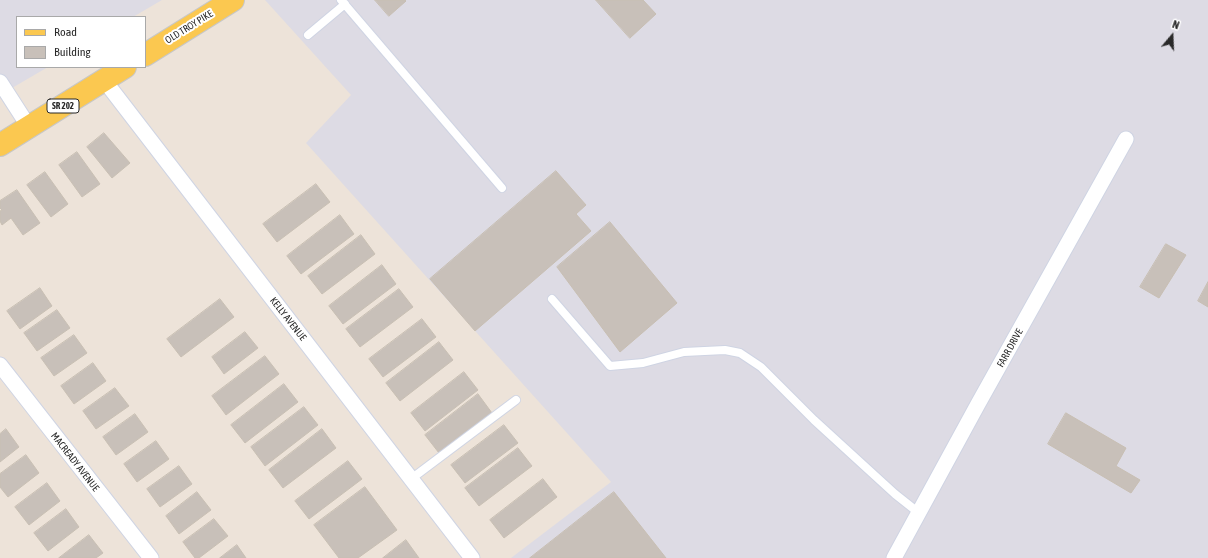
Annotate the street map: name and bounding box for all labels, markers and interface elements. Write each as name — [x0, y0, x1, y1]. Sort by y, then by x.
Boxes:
street label: OLD TROY PIKE — [163, 8, 215, 46]
legend — [16, 16, 146, 68]
north arrow — [1152, 16, 1192, 56]
text: N — [1171, 18, 1181, 31]
text: Road — [54, 25, 77, 39]
text: Building — [54, 45, 91, 59]
road number: SR 202 — [47, 99, 79, 113]
street label: KELLY AVENUE — [267, 295, 309, 343]
street label: FARR DRIVE — [994, 327, 1026, 369]
street label: MACREADY AVENUE — [48, 430, 102, 494]

